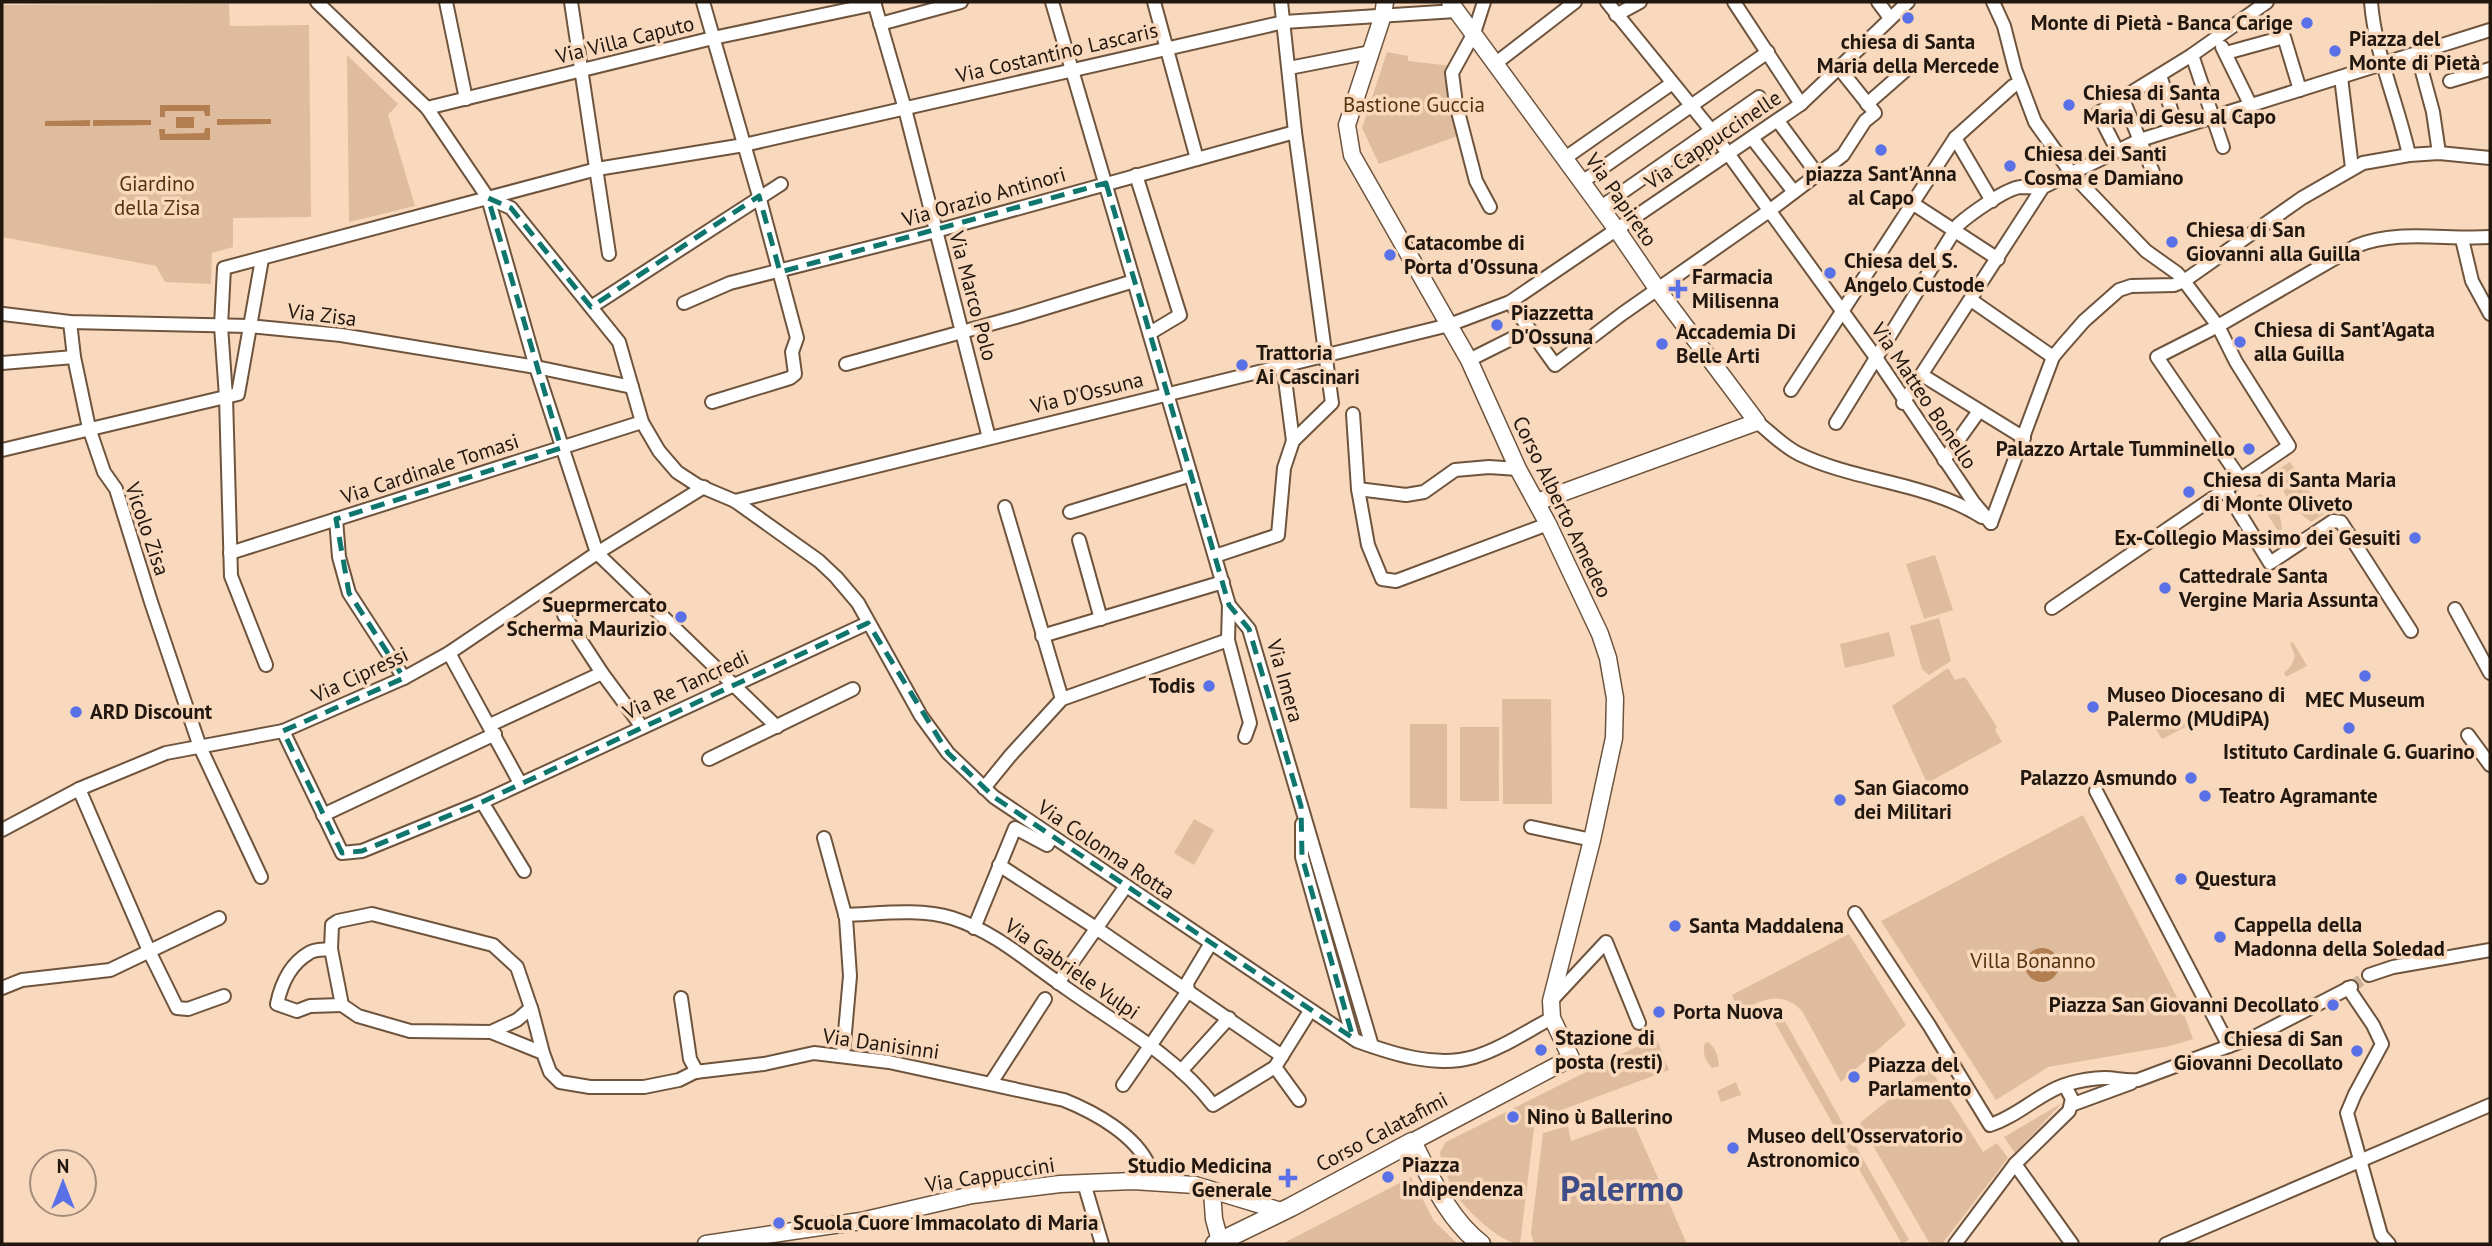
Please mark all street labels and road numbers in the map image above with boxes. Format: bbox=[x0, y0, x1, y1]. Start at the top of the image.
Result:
street label: Via Villa Caputo bbox=[552, 9, 697, 70]
street label: Via Costantino Lascaris bbox=[952, 16, 1160, 89]
street label: Via Cappuccinelle bbox=[1638, 84, 1786, 196]
street label: Via Papireto bbox=[1579, 147, 1663, 252]
street label: Via Orazio Antinori bbox=[898, 160, 1069, 233]
street label: Via Marco Polo bbox=[943, 227, 1004, 364]
street label: Via Zisa bbox=[285, 297, 358, 332]
street label: Via Matteo Bonello bbox=[1865, 316, 1983, 474]
street label: Via D'Ossuna bbox=[1027, 365, 1146, 420]
street label: Corso Alberto Amedeo bbox=[1507, 411, 1618, 602]
street label: Via Cardinale Tomasi bbox=[337, 427, 522, 510]
street label: Vicolo Zisa bbox=[119, 478, 176, 579]
street label: Via Imera bbox=[1261, 635, 1310, 725]
street label: Via Cipressi bbox=[306, 640, 412, 709]
street label: Via Re Tancredi bbox=[617, 644, 753, 726]
street label: Via Colonna Rotta bbox=[1032, 793, 1180, 905]
street label: Via Gabriele Vulpi bbox=[999, 911, 1145, 1025]
street label: Via Danisinni bbox=[820, 1022, 941, 1065]
street label: Corso Calatafimi bbox=[1311, 1085, 1452, 1178]
street label: Via Cappuccini bbox=[922, 1151, 1057, 1198]

